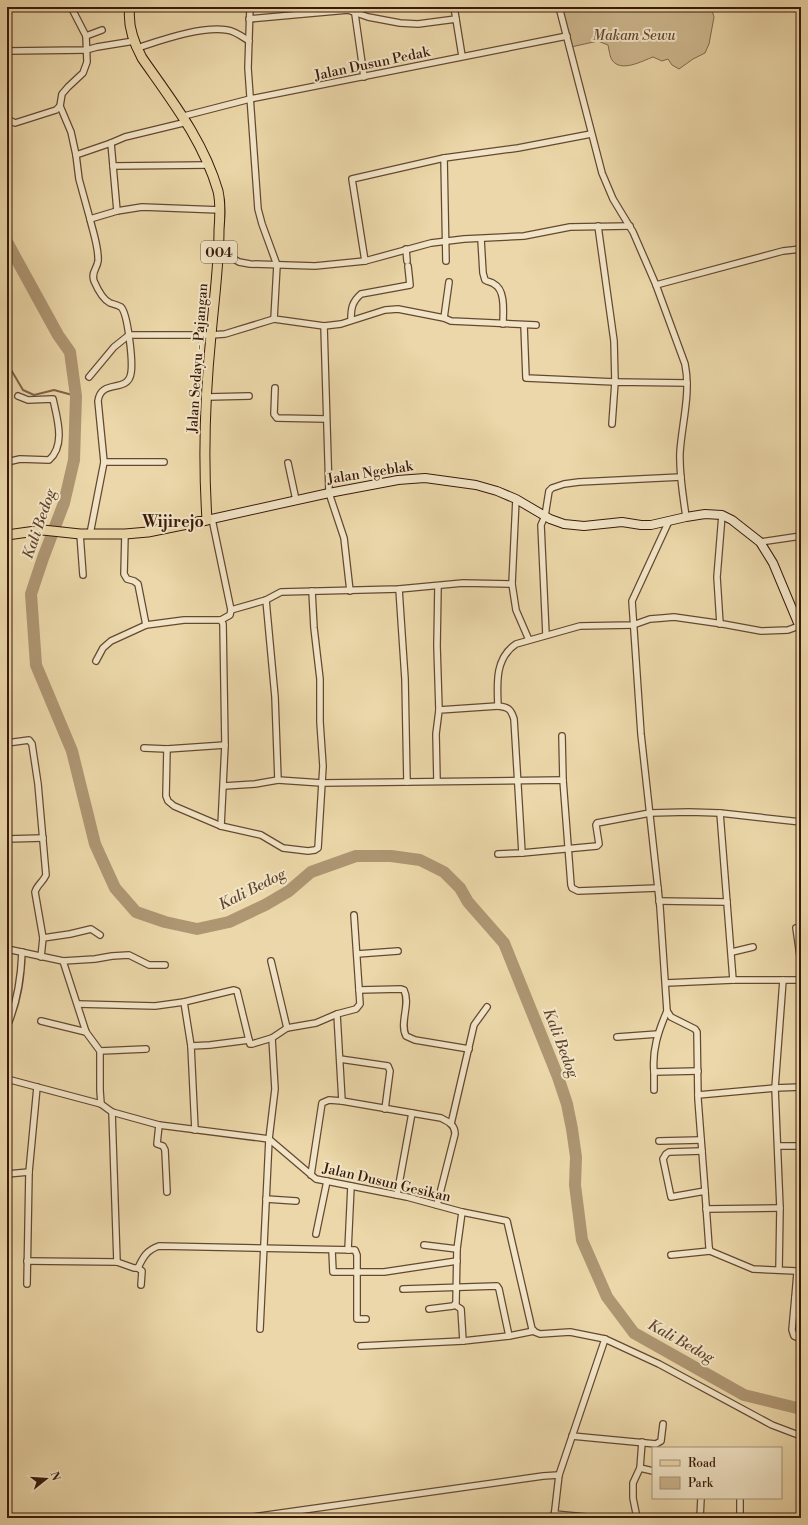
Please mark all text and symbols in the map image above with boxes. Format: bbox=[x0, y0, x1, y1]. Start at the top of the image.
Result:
park label: Makam Sewu bbox=[593, 27, 675, 45]
street label: Jalan Dusun Pedak bbox=[312, 43, 432, 85]
road number: 004 bbox=[201, 241, 237, 263]
street label: Jalan Sedayu - Pajangan bbox=[184, 282, 212, 435]
street label: Jalan Ngeblak bbox=[325, 457, 415, 489]
water label: Kali Bedog bbox=[19, 485, 61, 562]
district label: Wijirejo bbox=[141, 512, 204, 532]
water label: Kali Bedog bbox=[215, 864, 290, 914]
water label: Kali Bedog bbox=[539, 1006, 583, 1082]
street label: Jalan Dusun Gesikan bbox=[320, 1159, 453, 1207]
water label: Kali Bedog bbox=[644, 1315, 718, 1368]
legend bbox=[652, 1447, 782, 1499]
text: Road bbox=[688, 1456, 716, 1471]
north arrow bbox=[26, 1459, 66, 1499]
text: N bbox=[47, 1470, 63, 1483]
text: Park bbox=[688, 1476, 714, 1491]

